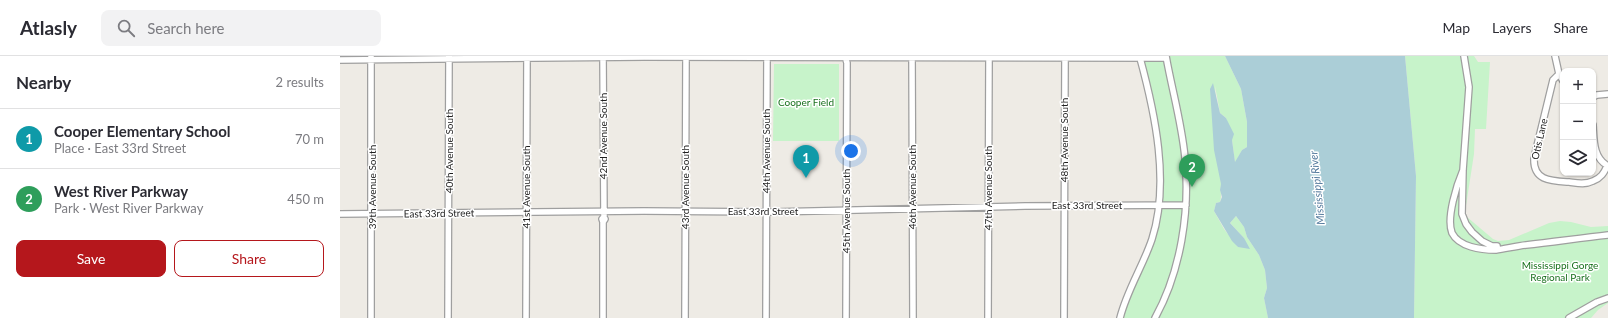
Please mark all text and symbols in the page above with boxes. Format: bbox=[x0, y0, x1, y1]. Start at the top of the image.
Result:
search box bbox=[101, 10, 381, 46]
text: Atlasly bbox=[20, 16, 77, 39]
icon: search bbox=[115, 17, 137, 39]
text: Search here bbox=[147, 19, 225, 37]
text: Map bbox=[1442, 19, 1470, 36]
text: Layers bbox=[1492, 19, 1532, 36]
text: Share bbox=[1554, 19, 1588, 36]
map controls bbox=[1560, 68, 1596, 176]
button: + bbox=[1560, 68, 1596, 104]
text: Nearby bbox=[16, 72, 71, 93]
text: 2 results bbox=[276, 74, 324, 90]
street label: 42nd Avenue South bbox=[597, 93, 609, 179]
park label: Cooper Field bbox=[778, 96, 834, 108]
street label: 48th Avenue South bbox=[1058, 98, 1070, 182]
button: − bbox=[1560, 104, 1596, 140]
street label: 40th Avenue South bbox=[443, 109, 455, 193]
street label: 44th Avenue South bbox=[760, 109, 772, 193]
street label: Otis Lane bbox=[1528, 117, 1550, 161]
text: Cooper Elementary School bbox=[54, 122, 231, 140]
text: 1 bbox=[25, 131, 33, 147]
text: 70 m bbox=[295, 131, 324, 147]
text: Place · East 33rd Street bbox=[54, 140, 186, 156]
button: layers bbox=[1560, 140, 1596, 176]
your location bbox=[841, 141, 861, 161]
street label: 39th Avenue South bbox=[366, 145, 378, 229]
street label: 41st Avenue South bbox=[520, 145, 532, 229]
street label: 43rd Avenue South bbox=[679, 145, 691, 229]
pin: 1 bbox=[793, 145, 819, 178]
street label: 46th Avenue South bbox=[906, 145, 918, 229]
street label: 47th Avenue South bbox=[982, 146, 994, 230]
water label: Mississippi River bbox=[1306, 150, 1327, 226]
pin: 2 bbox=[1179, 154, 1205, 187]
street label: 45th Avenue South bbox=[840, 169, 852, 253]
text: West River Parkway bbox=[54, 182, 188, 200]
text: 2 bbox=[25, 191, 33, 207]
text: 450 m bbox=[287, 191, 324, 207]
street label: East 33rd Street bbox=[1052, 199, 1123, 211]
text: Park · West River Parkway bbox=[54, 200, 203, 216]
street label: East 33rd Street bbox=[728, 205, 799, 217]
street label: East 33rd Street bbox=[404, 206, 475, 220]
button: Save bbox=[16, 240, 166, 277]
button: Share bbox=[174, 240, 324, 277]
park label: Mississippi Gorge Regional Park bbox=[1522, 259, 1598, 283]

